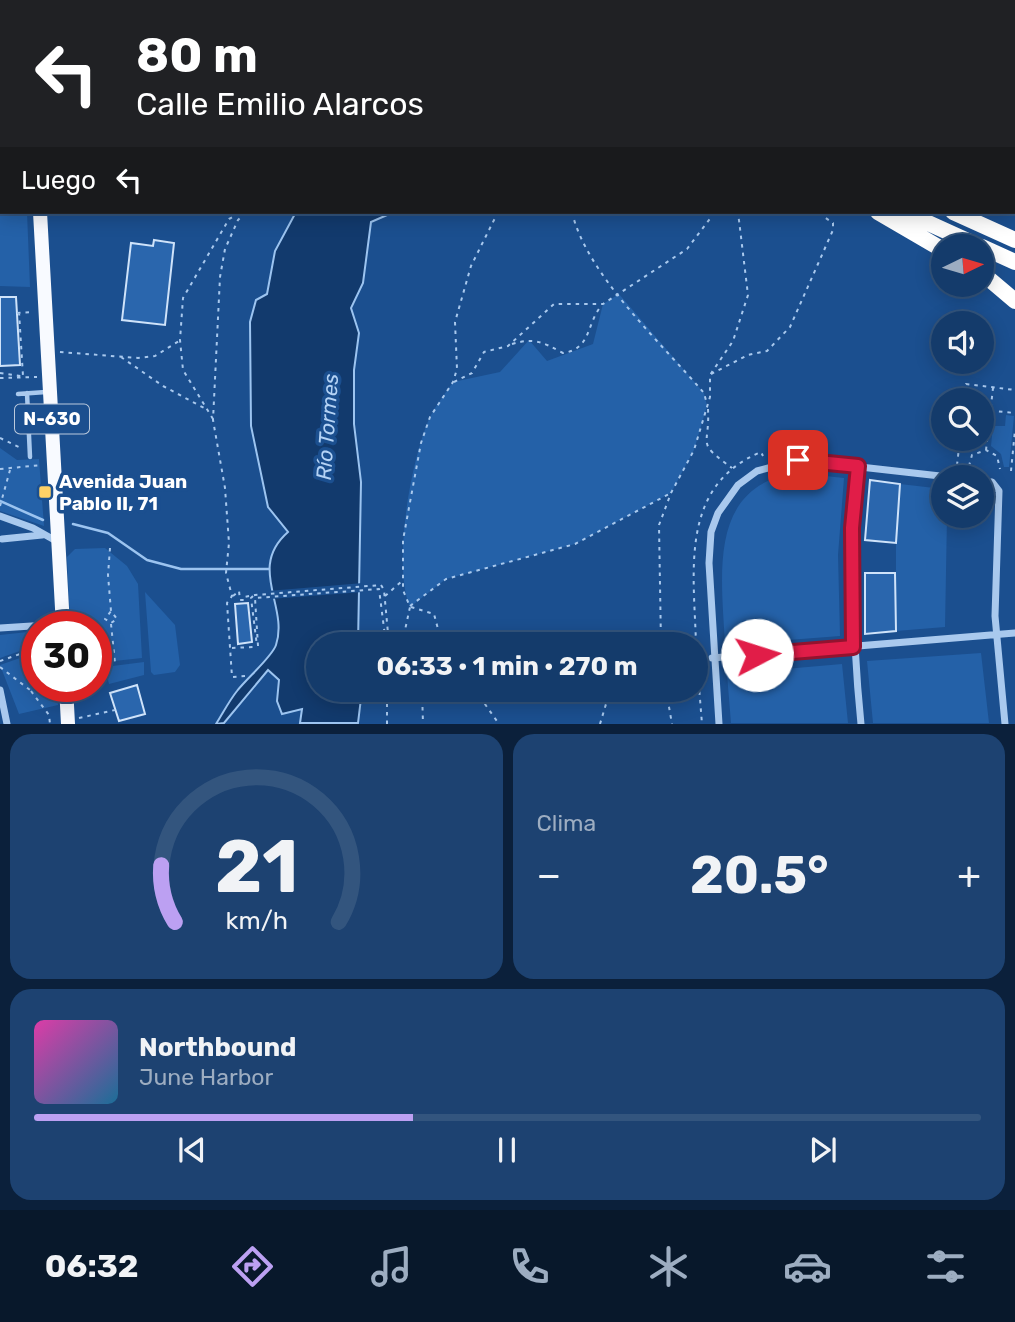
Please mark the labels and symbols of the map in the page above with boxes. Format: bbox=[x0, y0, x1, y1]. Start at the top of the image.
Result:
north arrow bbox=[931, 234, 994, 298]
water label: Río Tormes bbox=[311, 373, 343, 481]
road number: N-630 bbox=[15, 404, 89, 433]
pin bbox=[768, 430, 828, 490]
place label: Avenida Juan Pablo II, 71 bbox=[59, 470, 187, 515]
marker: Avenida Juan Pablo II, 71 bbox=[37, 484, 53, 500]
speed limit sign: 30 bbox=[21, 611, 112, 702]
position arrow bbox=[720, 618, 794, 692]

